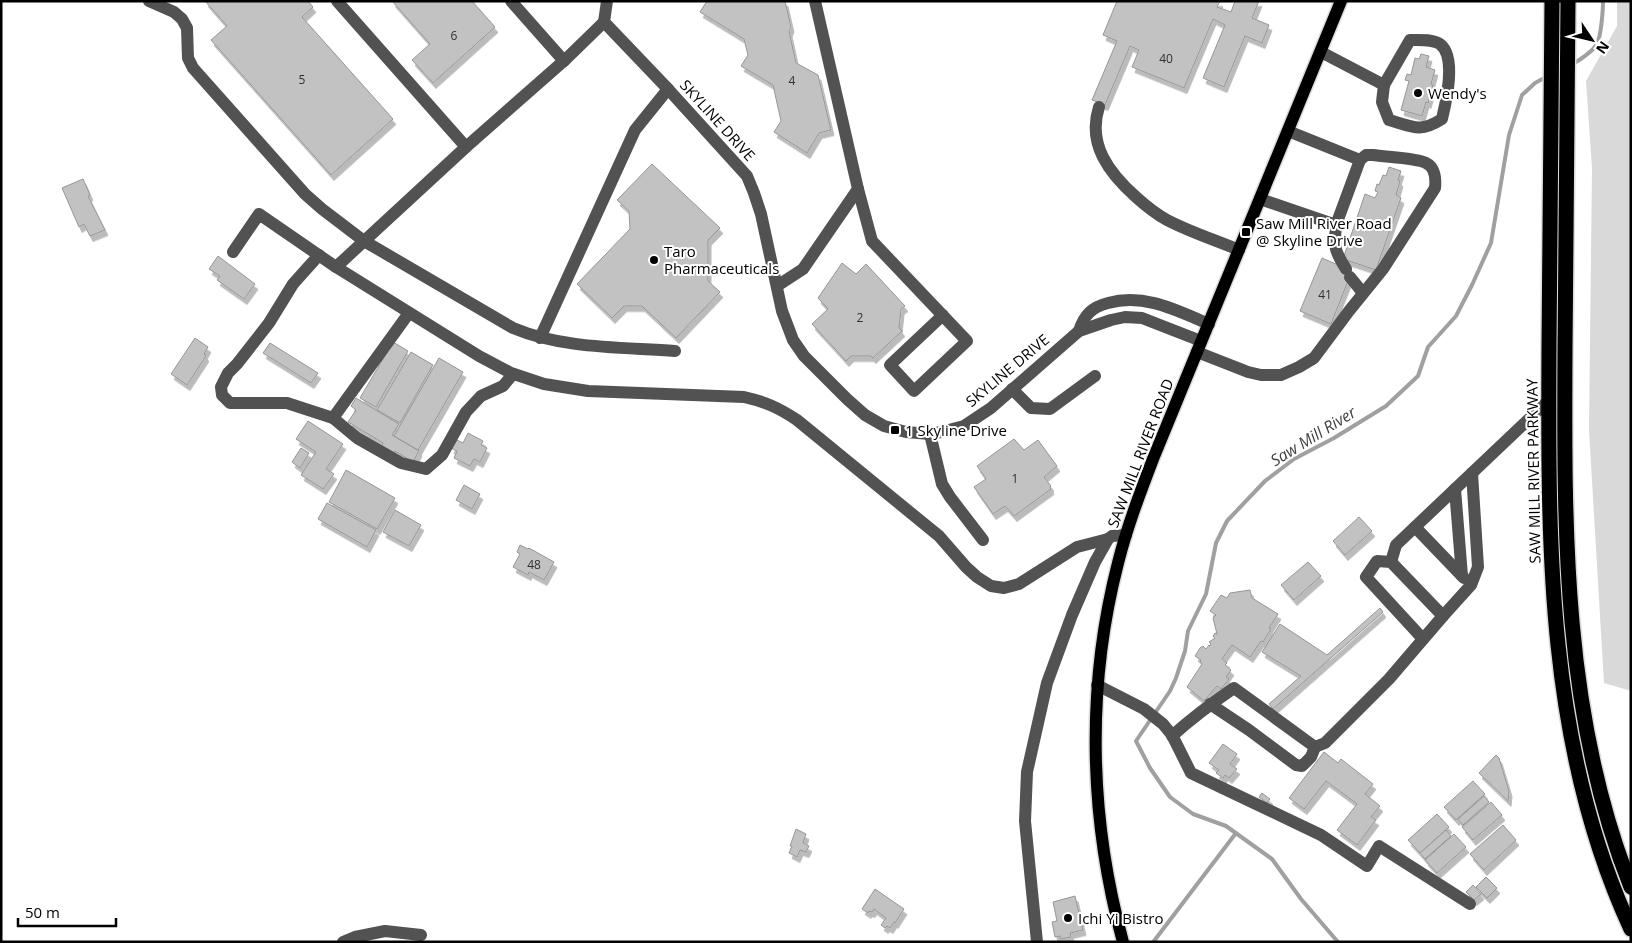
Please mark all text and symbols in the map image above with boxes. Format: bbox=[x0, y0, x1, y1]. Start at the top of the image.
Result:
north arrow bbox=[1567, 15, 1617, 65]
house number: 6 bbox=[451, 27, 458, 44]
text: N bbox=[1592, 38, 1614, 58]
house number: 40 bbox=[1159, 50, 1173, 67]
house number: 5 bbox=[299, 71, 306, 88]
house number: 4 bbox=[789, 72, 796, 89]
street label: SKYLINE DRIVE bbox=[676, 75, 760, 165]
place label: Wendy's bbox=[1428, 83, 1487, 103]
marker: Wendy's bbox=[1412, 87, 1424, 99]
place label: Saw Mill River Road @ Skyline Drive bbox=[1256, 213, 1392, 250]
marker: Saw Mill River Road @ Skyline Drive bbox=[1240, 226, 1252, 238]
place label: Taro Pharmaceuticals bbox=[664, 241, 779, 278]
marker: Taro Pharmaceuticals bbox=[648, 254, 660, 266]
house number: 41 bbox=[1318, 286, 1332, 303]
house number: 2 bbox=[857, 309, 864, 326]
street label: SKYLINE DRIVE bbox=[961, 329, 1053, 411]
street label: SAW MILL RIVER ROAD bbox=[1102, 376, 1178, 530]
street label: SAW MILL RIVER PARKWAY bbox=[1521, 378, 1545, 564]
water label: Saw Mill River bbox=[1266, 401, 1361, 471]
place label: 1 Skyline Drive bbox=[905, 420, 1007, 440]
marker: 1 Skyline Drive bbox=[889, 424, 901, 436]
house number: 1 bbox=[1012, 470, 1018, 487]
house number: 48 bbox=[527, 556, 541, 573]
scale bar bbox=[18, 896, 115, 928]
text: 50 m bbox=[25, 902, 60, 922]
place label: Ichi Yi Bistro bbox=[1078, 908, 1163, 928]
marker: Ichi Yi Bistro bbox=[1062, 912, 1074, 924]

